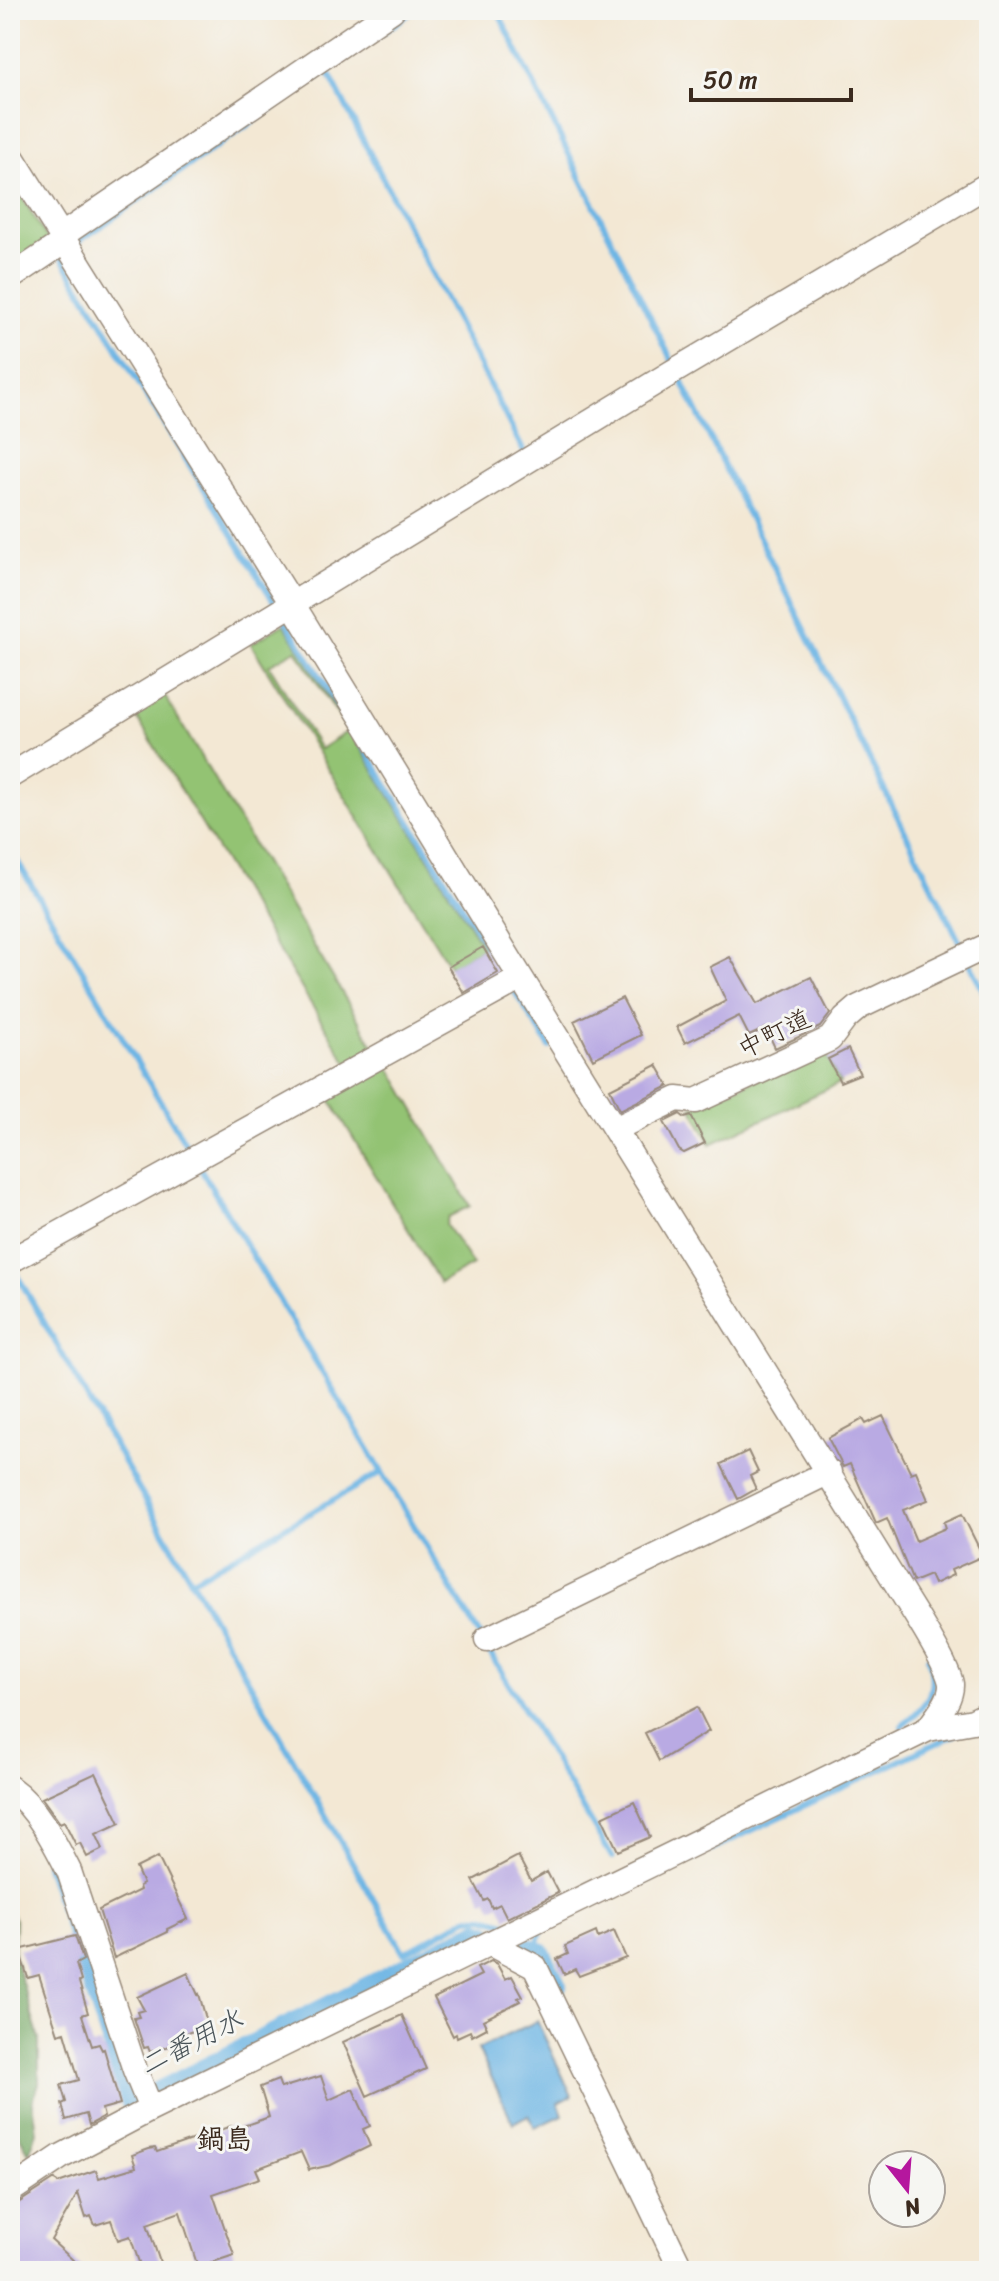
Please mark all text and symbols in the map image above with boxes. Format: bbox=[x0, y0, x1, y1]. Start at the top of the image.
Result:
scale bar bbox=[691, 52, 851, 102]
text: 50 m bbox=[703, 59, 758, 101]
street label: 中町道 bbox=[729, 995, 819, 1071]
water label: 二番用水 bbox=[130, 1995, 252, 2089]
district label: 鍋島 bbox=[197, 2114, 253, 2163]
north arrow bbox=[867, 2149, 947, 2229]
text: N bbox=[899, 2186, 927, 2229]

